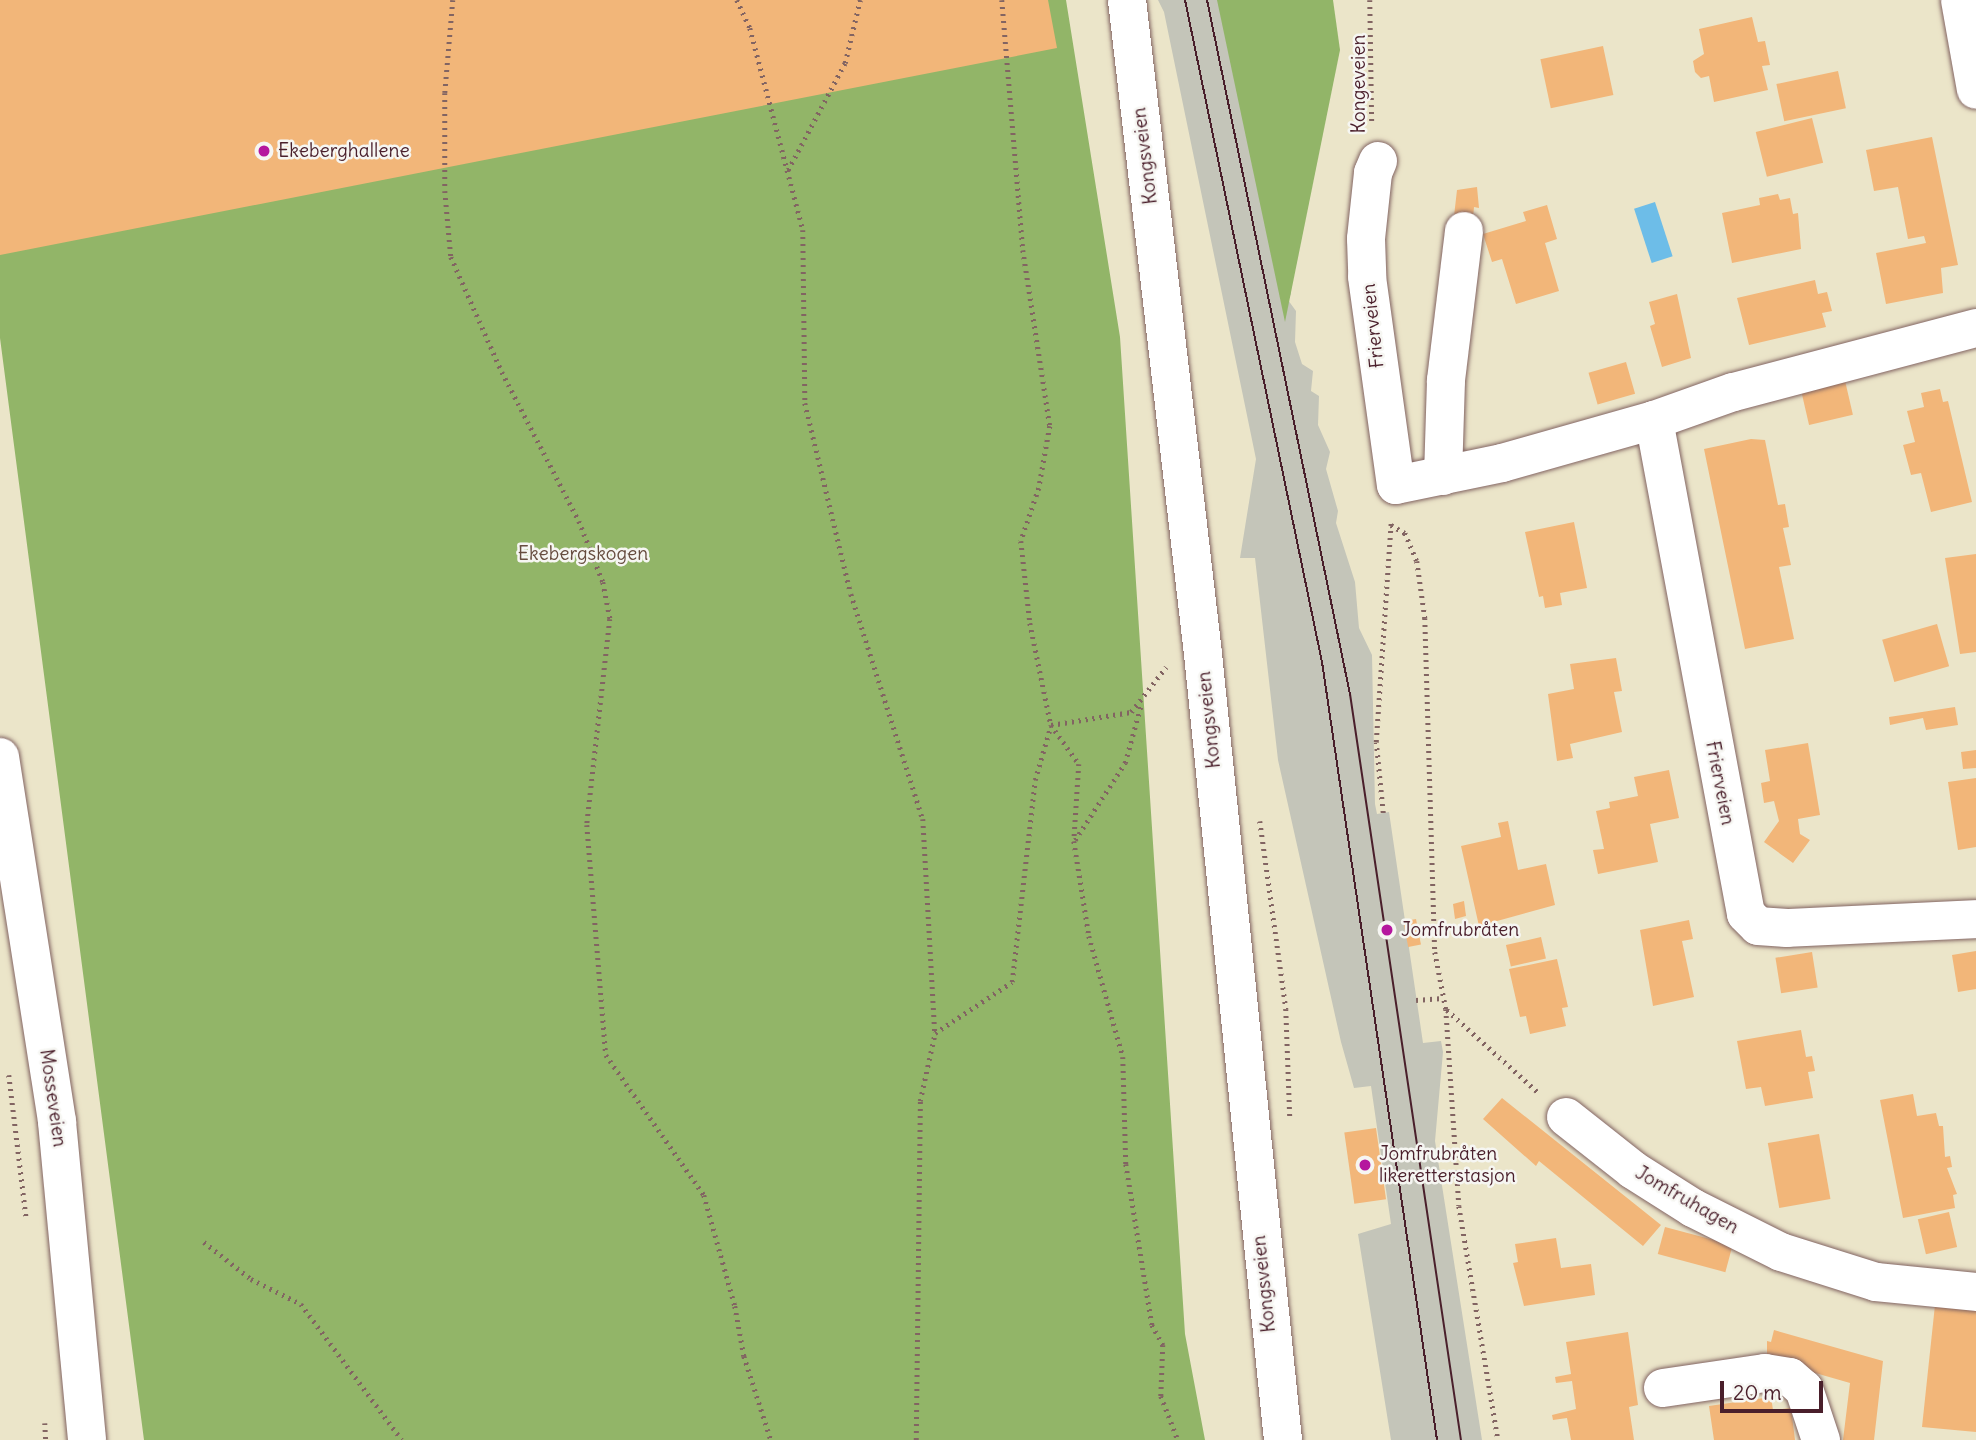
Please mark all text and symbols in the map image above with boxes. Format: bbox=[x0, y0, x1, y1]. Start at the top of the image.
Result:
street label: Kongeveien bbox=[1348, 34, 1370, 134]
street label: Kongsveien bbox=[1128, 106, 1162, 206]
place label: Ekeberghallene bbox=[278, 140, 410, 162]
marker: Ekeberghallene bbox=[256, 143, 272, 159]
street label: Frierveien bbox=[1357, 283, 1389, 369]
park label: Ekebergskogen bbox=[518, 543, 648, 565]
street label: Kongsveien bbox=[1193, 670, 1225, 770]
street label: Frierveien bbox=[1701, 739, 1739, 827]
place label: Jomfrubråten bbox=[1401, 919, 1519, 941]
marker: Jomfrubråten bbox=[1379, 922, 1395, 938]
street label: Mosseveien bbox=[35, 1048, 71, 1148]
place label: Jomfrubråten likeretterstasjon bbox=[1379, 1143, 1516, 1187]
marker: Jomfrubråten likeretterstasjon bbox=[1357, 1157, 1373, 1173]
street label: Jomfruhagen bbox=[1631, 1161, 1743, 1239]
street label: Kongsveien bbox=[1248, 1234, 1280, 1334]
scale bar bbox=[1724, 1366, 1827, 1410]
text: 20 m bbox=[1733, 1379, 1782, 1406]

